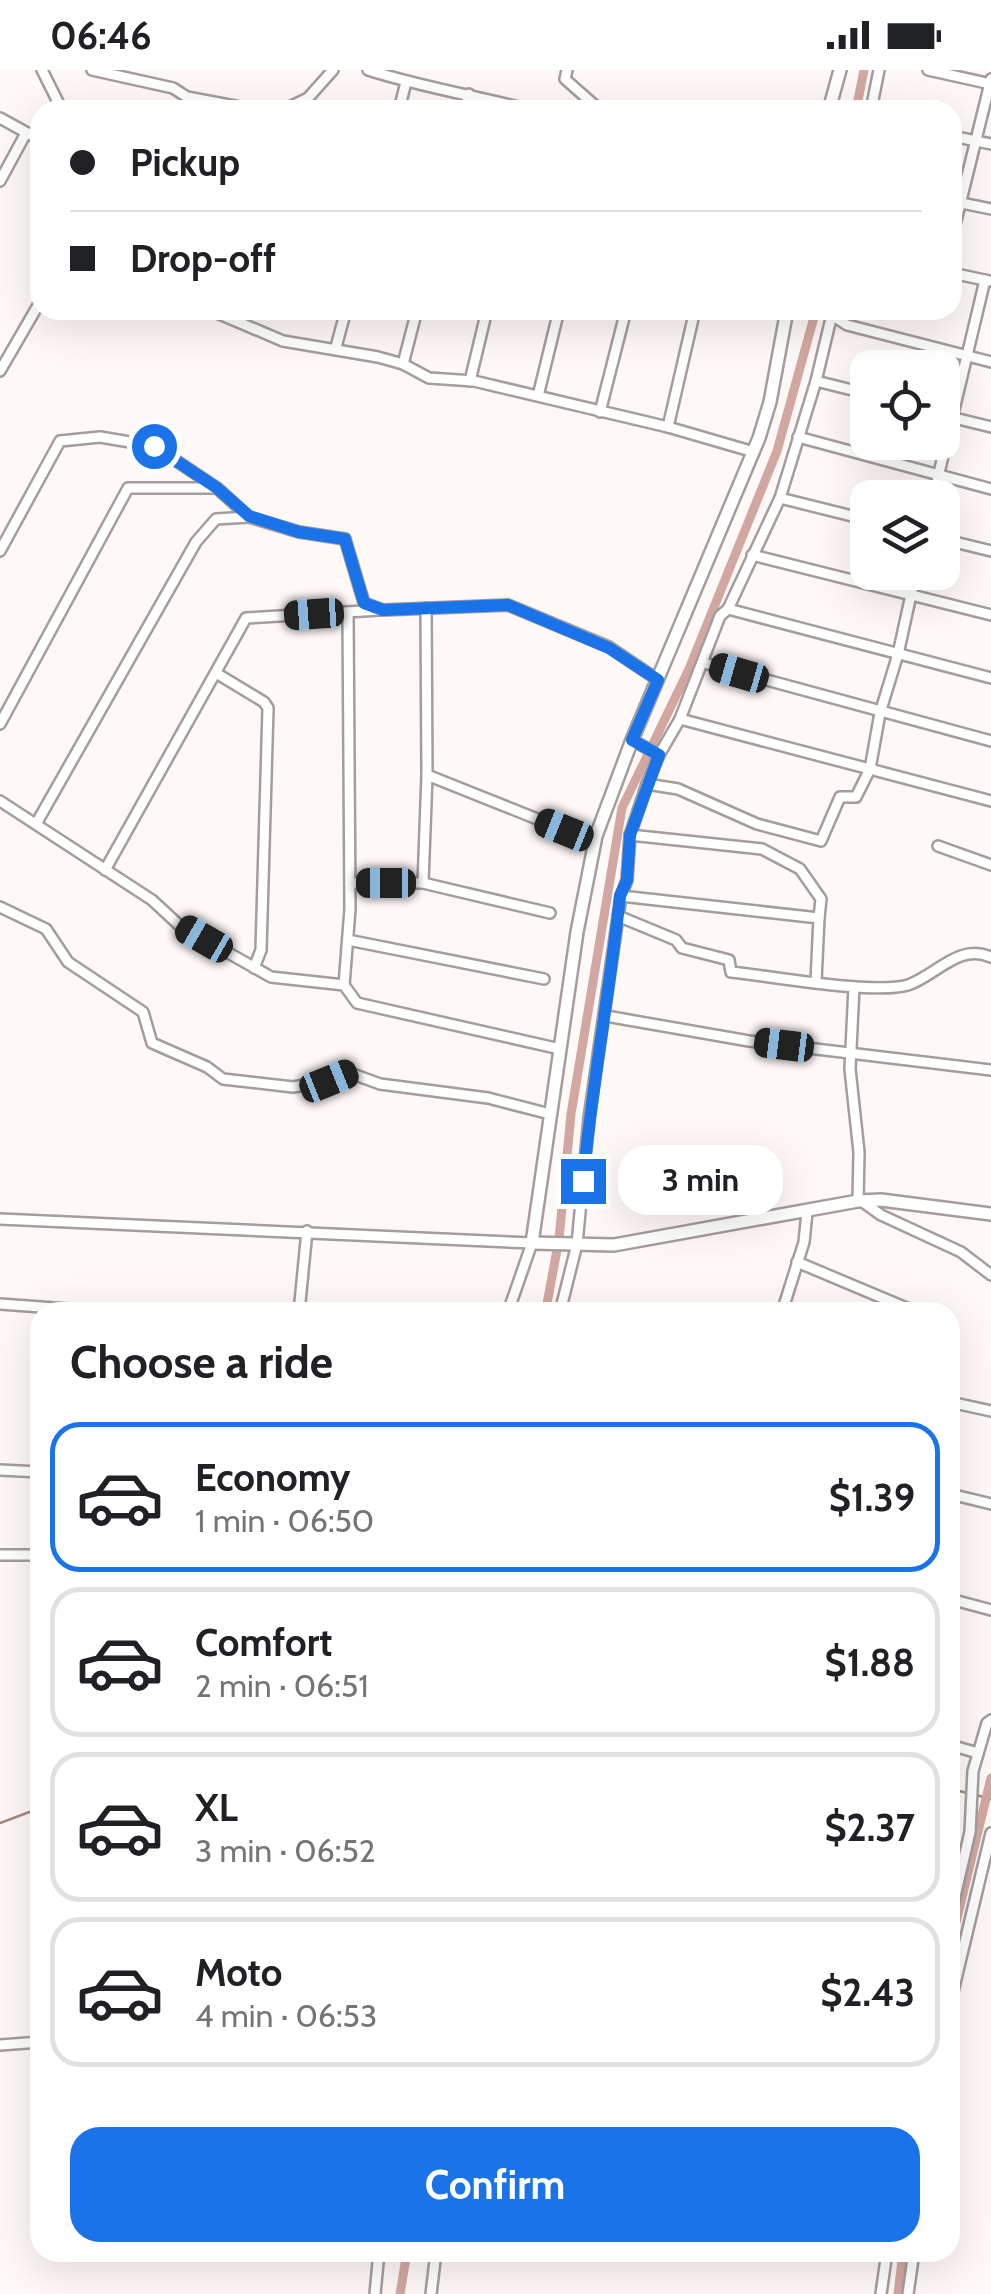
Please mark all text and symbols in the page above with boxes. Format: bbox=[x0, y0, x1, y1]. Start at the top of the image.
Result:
text: 06:46 bbox=[50, 12, 152, 59]
text: Pickup bbox=[130, 139, 240, 186]
text: Drop-off bbox=[130, 235, 276, 282]
map controls bbox=[850, 350, 960, 590]
button: locate bbox=[850, 350, 960, 460]
route start bbox=[132, 424, 177, 469]
button: layers bbox=[850, 480, 960, 590]
car bbox=[283, 597, 345, 631]
car bbox=[706, 650, 772, 696]
car bbox=[531, 805, 597, 855]
car bbox=[356, 868, 416, 898]
car bbox=[171, 911, 237, 967]
car bbox=[752, 1026, 816, 1064]
car bbox=[296, 1056, 362, 1106]
callout: 3 min bbox=[618, 1146, 783, 1216]
route end bbox=[561, 1159, 606, 1204]
text: 3 min bbox=[662, 1160, 739, 1199]
text: Choose a ride bbox=[70, 1335, 333, 1389]
icon: car bbox=[75, 1452, 165, 1542]
text: Economy bbox=[195, 1454, 350, 1501]
text: $1.39 bbox=[829, 1474, 915, 1521]
text: 1 min · 06:50 bbox=[195, 1501, 374, 1540]
icon: car bbox=[75, 1617, 165, 1707]
text: Comfort bbox=[195, 1619, 332, 1666]
text: $1.88 bbox=[825, 1639, 915, 1686]
text: 2 min · 06:51 bbox=[195, 1666, 369, 1705]
icon: car bbox=[75, 1782, 165, 1872]
text: XL bbox=[195, 1784, 238, 1831]
text: $2.37 bbox=[825, 1804, 915, 1851]
text: 3 min · 06:52 bbox=[195, 1831, 376, 1870]
icon: car bbox=[75, 1947, 165, 2037]
text: Moto bbox=[195, 1949, 282, 1996]
text: $2.43 bbox=[820, 1969, 915, 2016]
text: 4 min · 06:53 bbox=[195, 1996, 377, 2035]
button: Confirm bbox=[70, 2127, 920, 2242]

